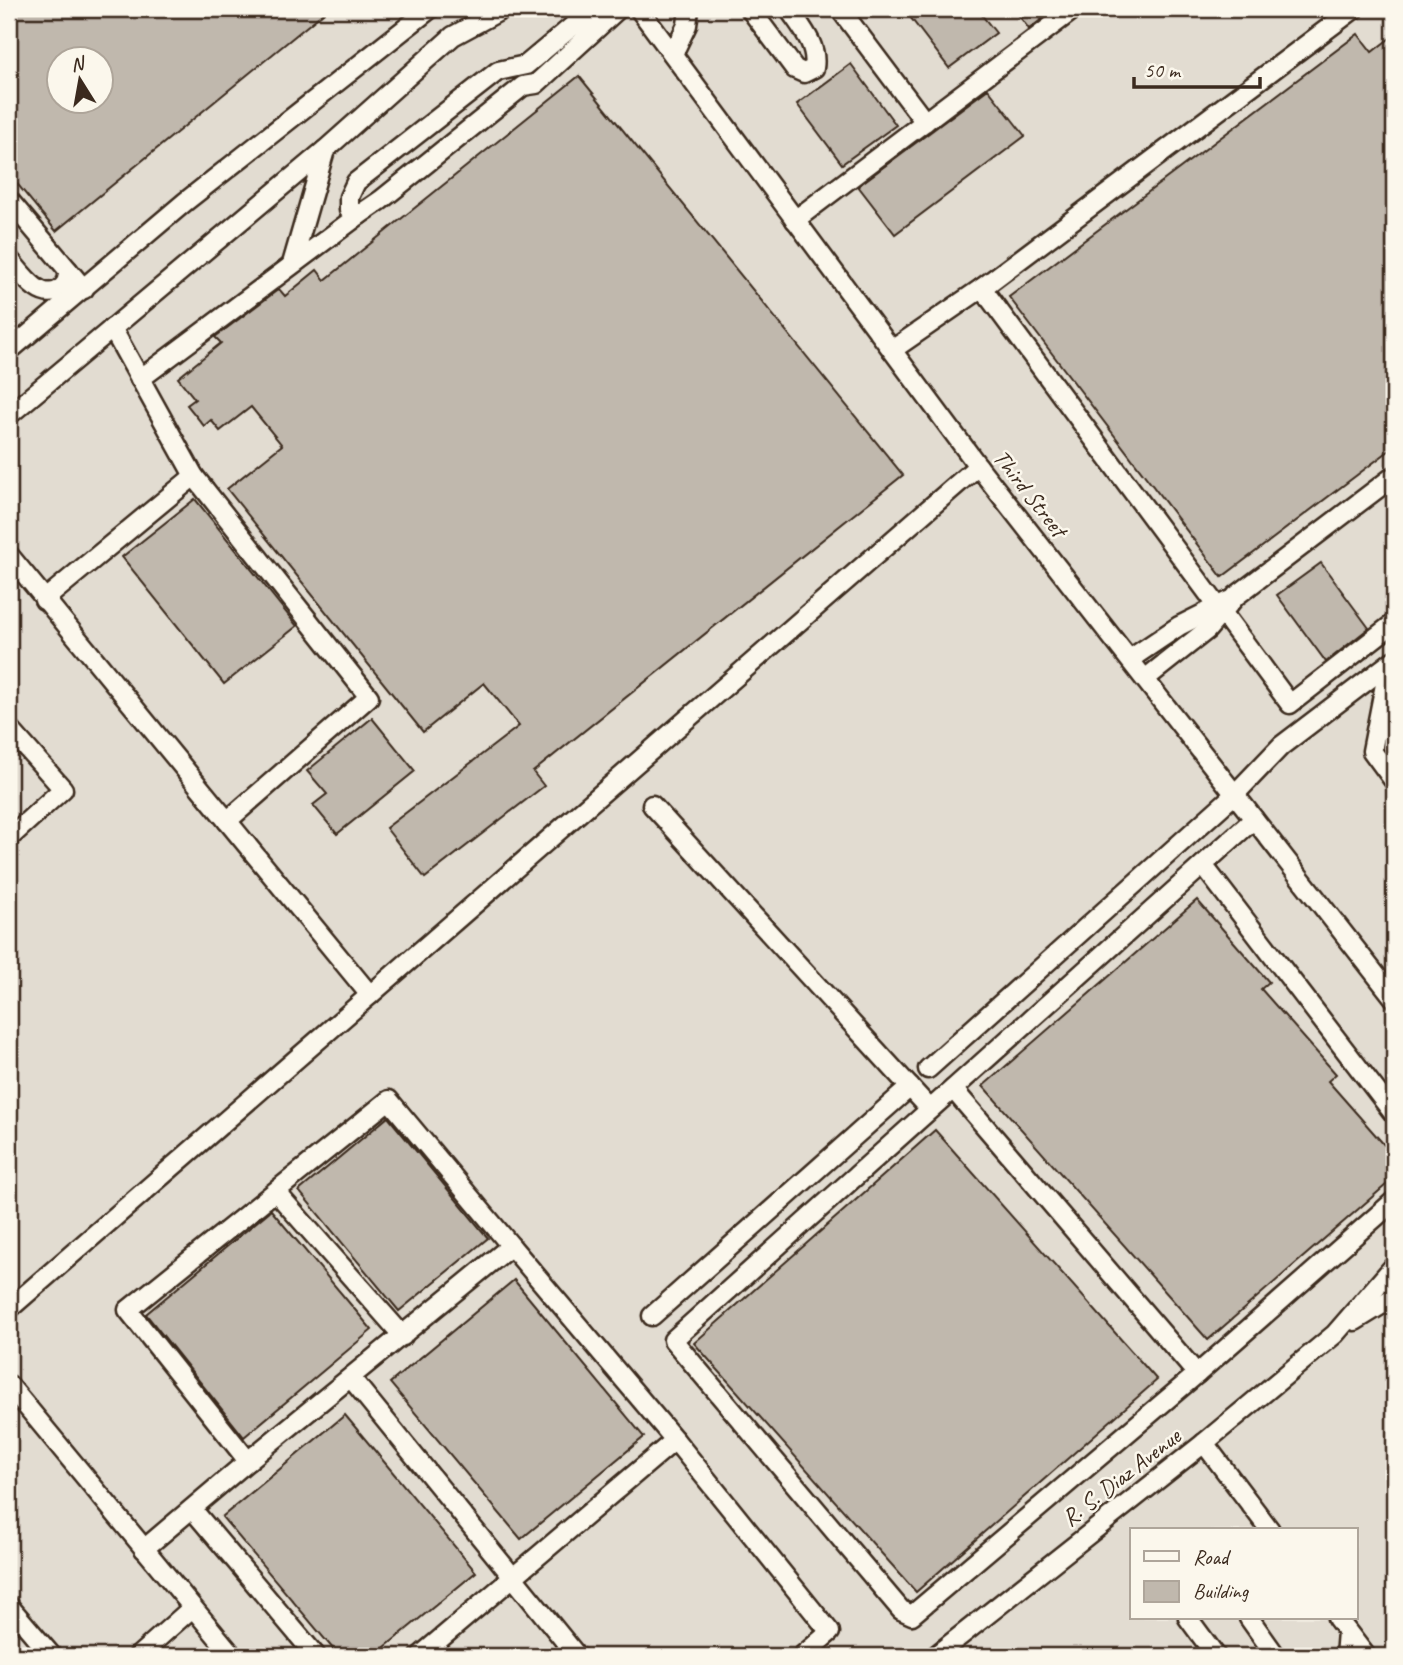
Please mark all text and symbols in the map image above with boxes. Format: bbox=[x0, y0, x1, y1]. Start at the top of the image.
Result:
north arrow bbox=[46, 46, 116, 116]
scale bar bbox=[1134, 46, 1260, 90]
text: N bbox=[69, 51, 88, 77]
text: 50 m bbox=[1144, 57, 1182, 83]
street label: Third Street bbox=[987, 443, 1075, 545]
street label: R. S. Diaz Avenue bbox=[1056, 1420, 1188, 1533]
legend bbox=[1130, 1528, 1358, 1620]
text: Road bbox=[1193, 1544, 1232, 1570]
text: Building bbox=[1193, 1578, 1250, 1604]

